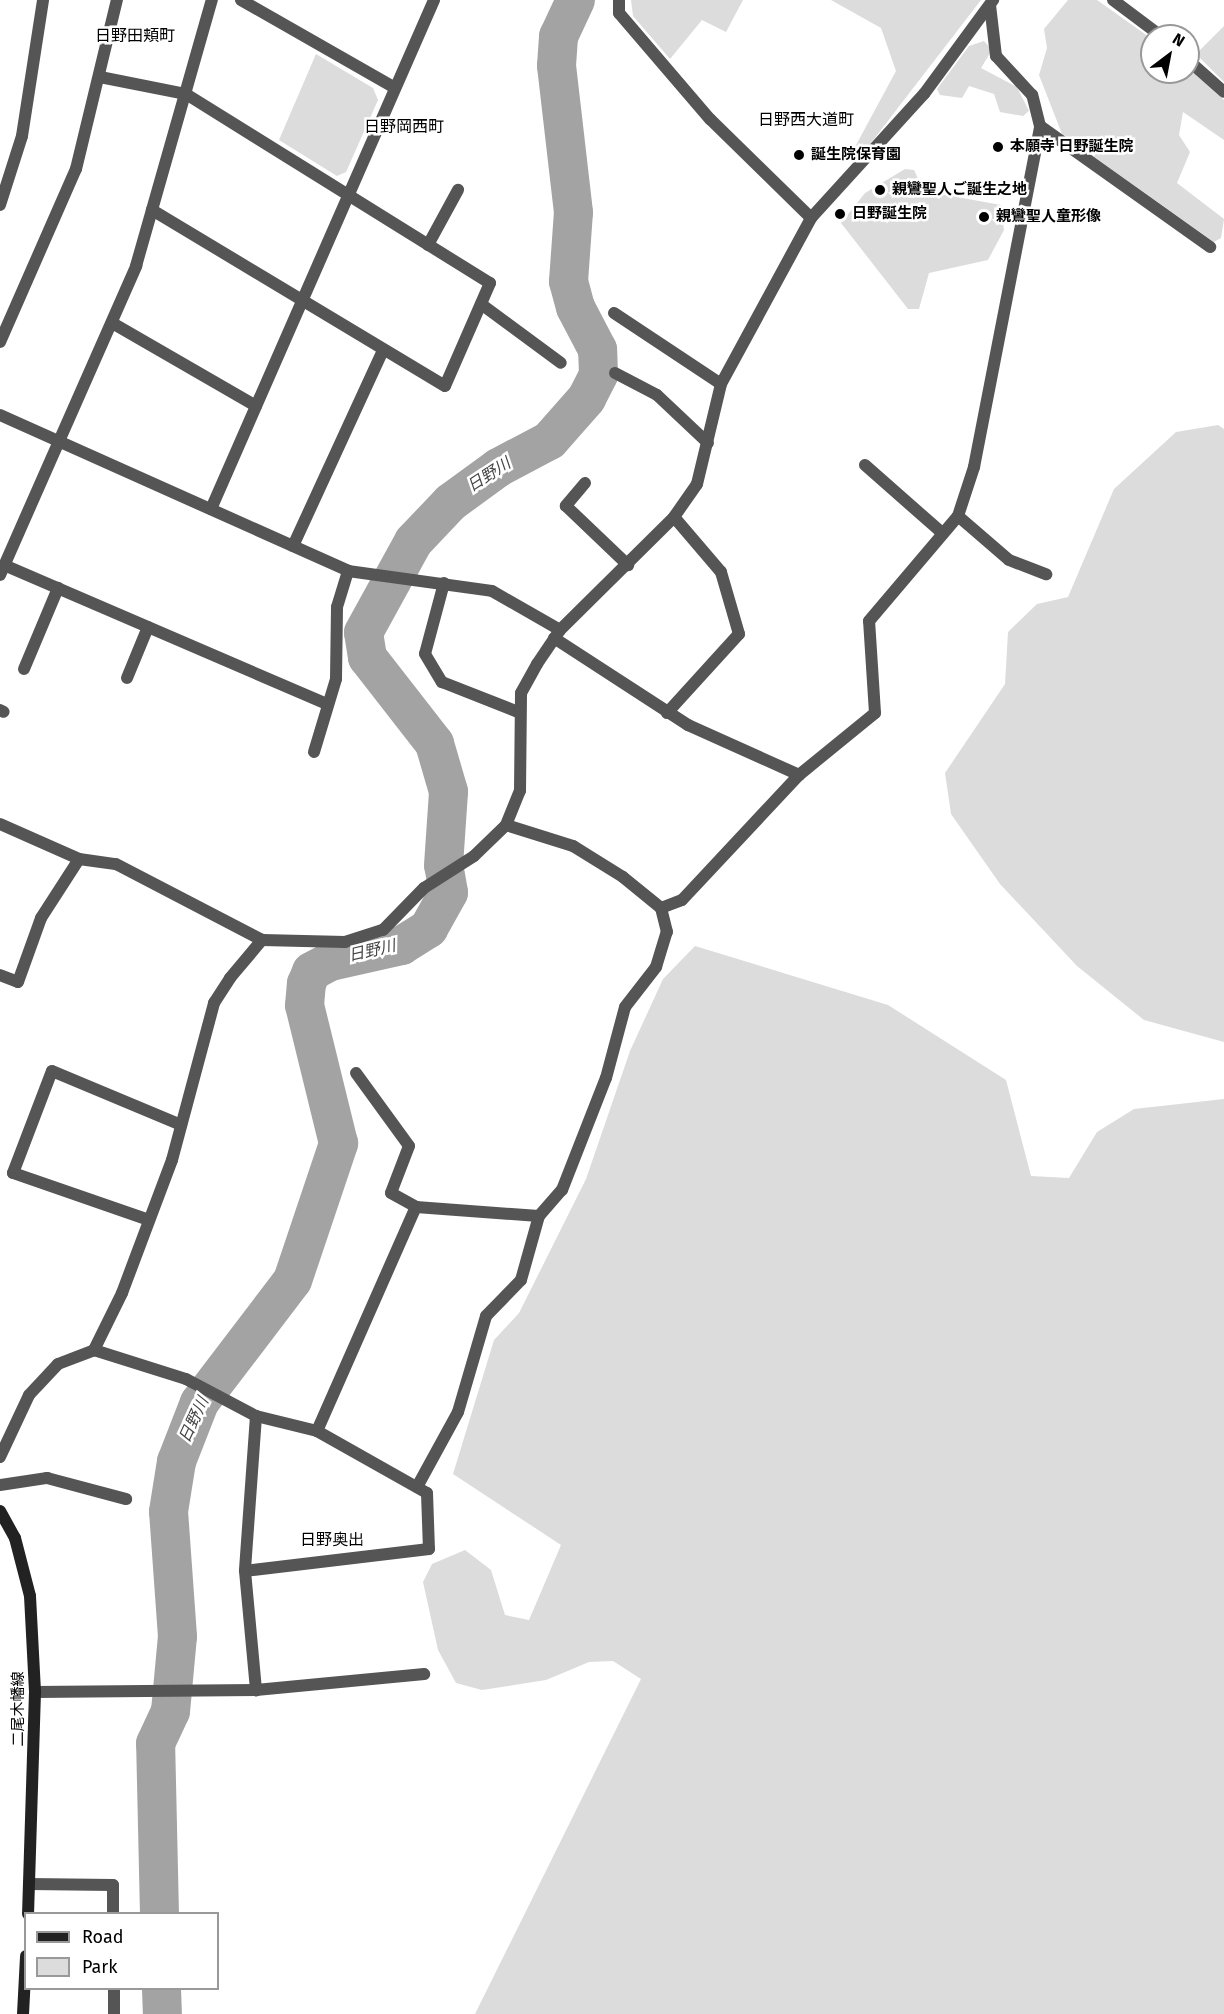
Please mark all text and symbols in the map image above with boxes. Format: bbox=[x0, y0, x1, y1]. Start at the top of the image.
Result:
north arrow bbox=[1140, 24, 1200, 84]
district label: 日野田頬町 bbox=[95, 26, 175, 46]
text: N bbox=[1169, 29, 1188, 51]
district label: 日野西大道町 bbox=[758, 110, 854, 130]
district label: 日野岡西町 bbox=[364, 117, 444, 137]
place label: 本願寺 日野誕生院 bbox=[1010, 138, 1134, 156]
marker: 本願寺 日野誕生院 bbox=[991, 140, 1005, 154]
place label: 誕生院保育園 bbox=[811, 146, 901, 164]
marker: 誕生院保育園 bbox=[792, 148, 806, 162]
place label: 親鸞聖人ご誕生之地 bbox=[892, 181, 1027, 199]
marker: 親鸞聖人ご誕生之地 bbox=[873, 183, 887, 197]
place label: 日野誕生院 bbox=[852, 205, 927, 223]
marker: 日野誕生院 bbox=[833, 207, 847, 221]
place label: 親鸞聖人童形像 bbox=[996, 208, 1101, 226]
marker: 親鸞聖人童形像 bbox=[977, 210, 991, 224]
water label: 日野川 bbox=[464, 454, 514, 496]
water label: 日野川 bbox=[346, 936, 398, 966]
water label: 日野川 bbox=[175, 1394, 213, 1446]
district label: 日野奥出 bbox=[300, 1530, 364, 1550]
street label: 二尾木幡線 bbox=[10, 1672, 28, 1746]
legend bbox=[24, 1912, 219, 1990]
text: Road bbox=[82, 1926, 124, 1948]
text: Park bbox=[82, 1956, 117, 1978]

